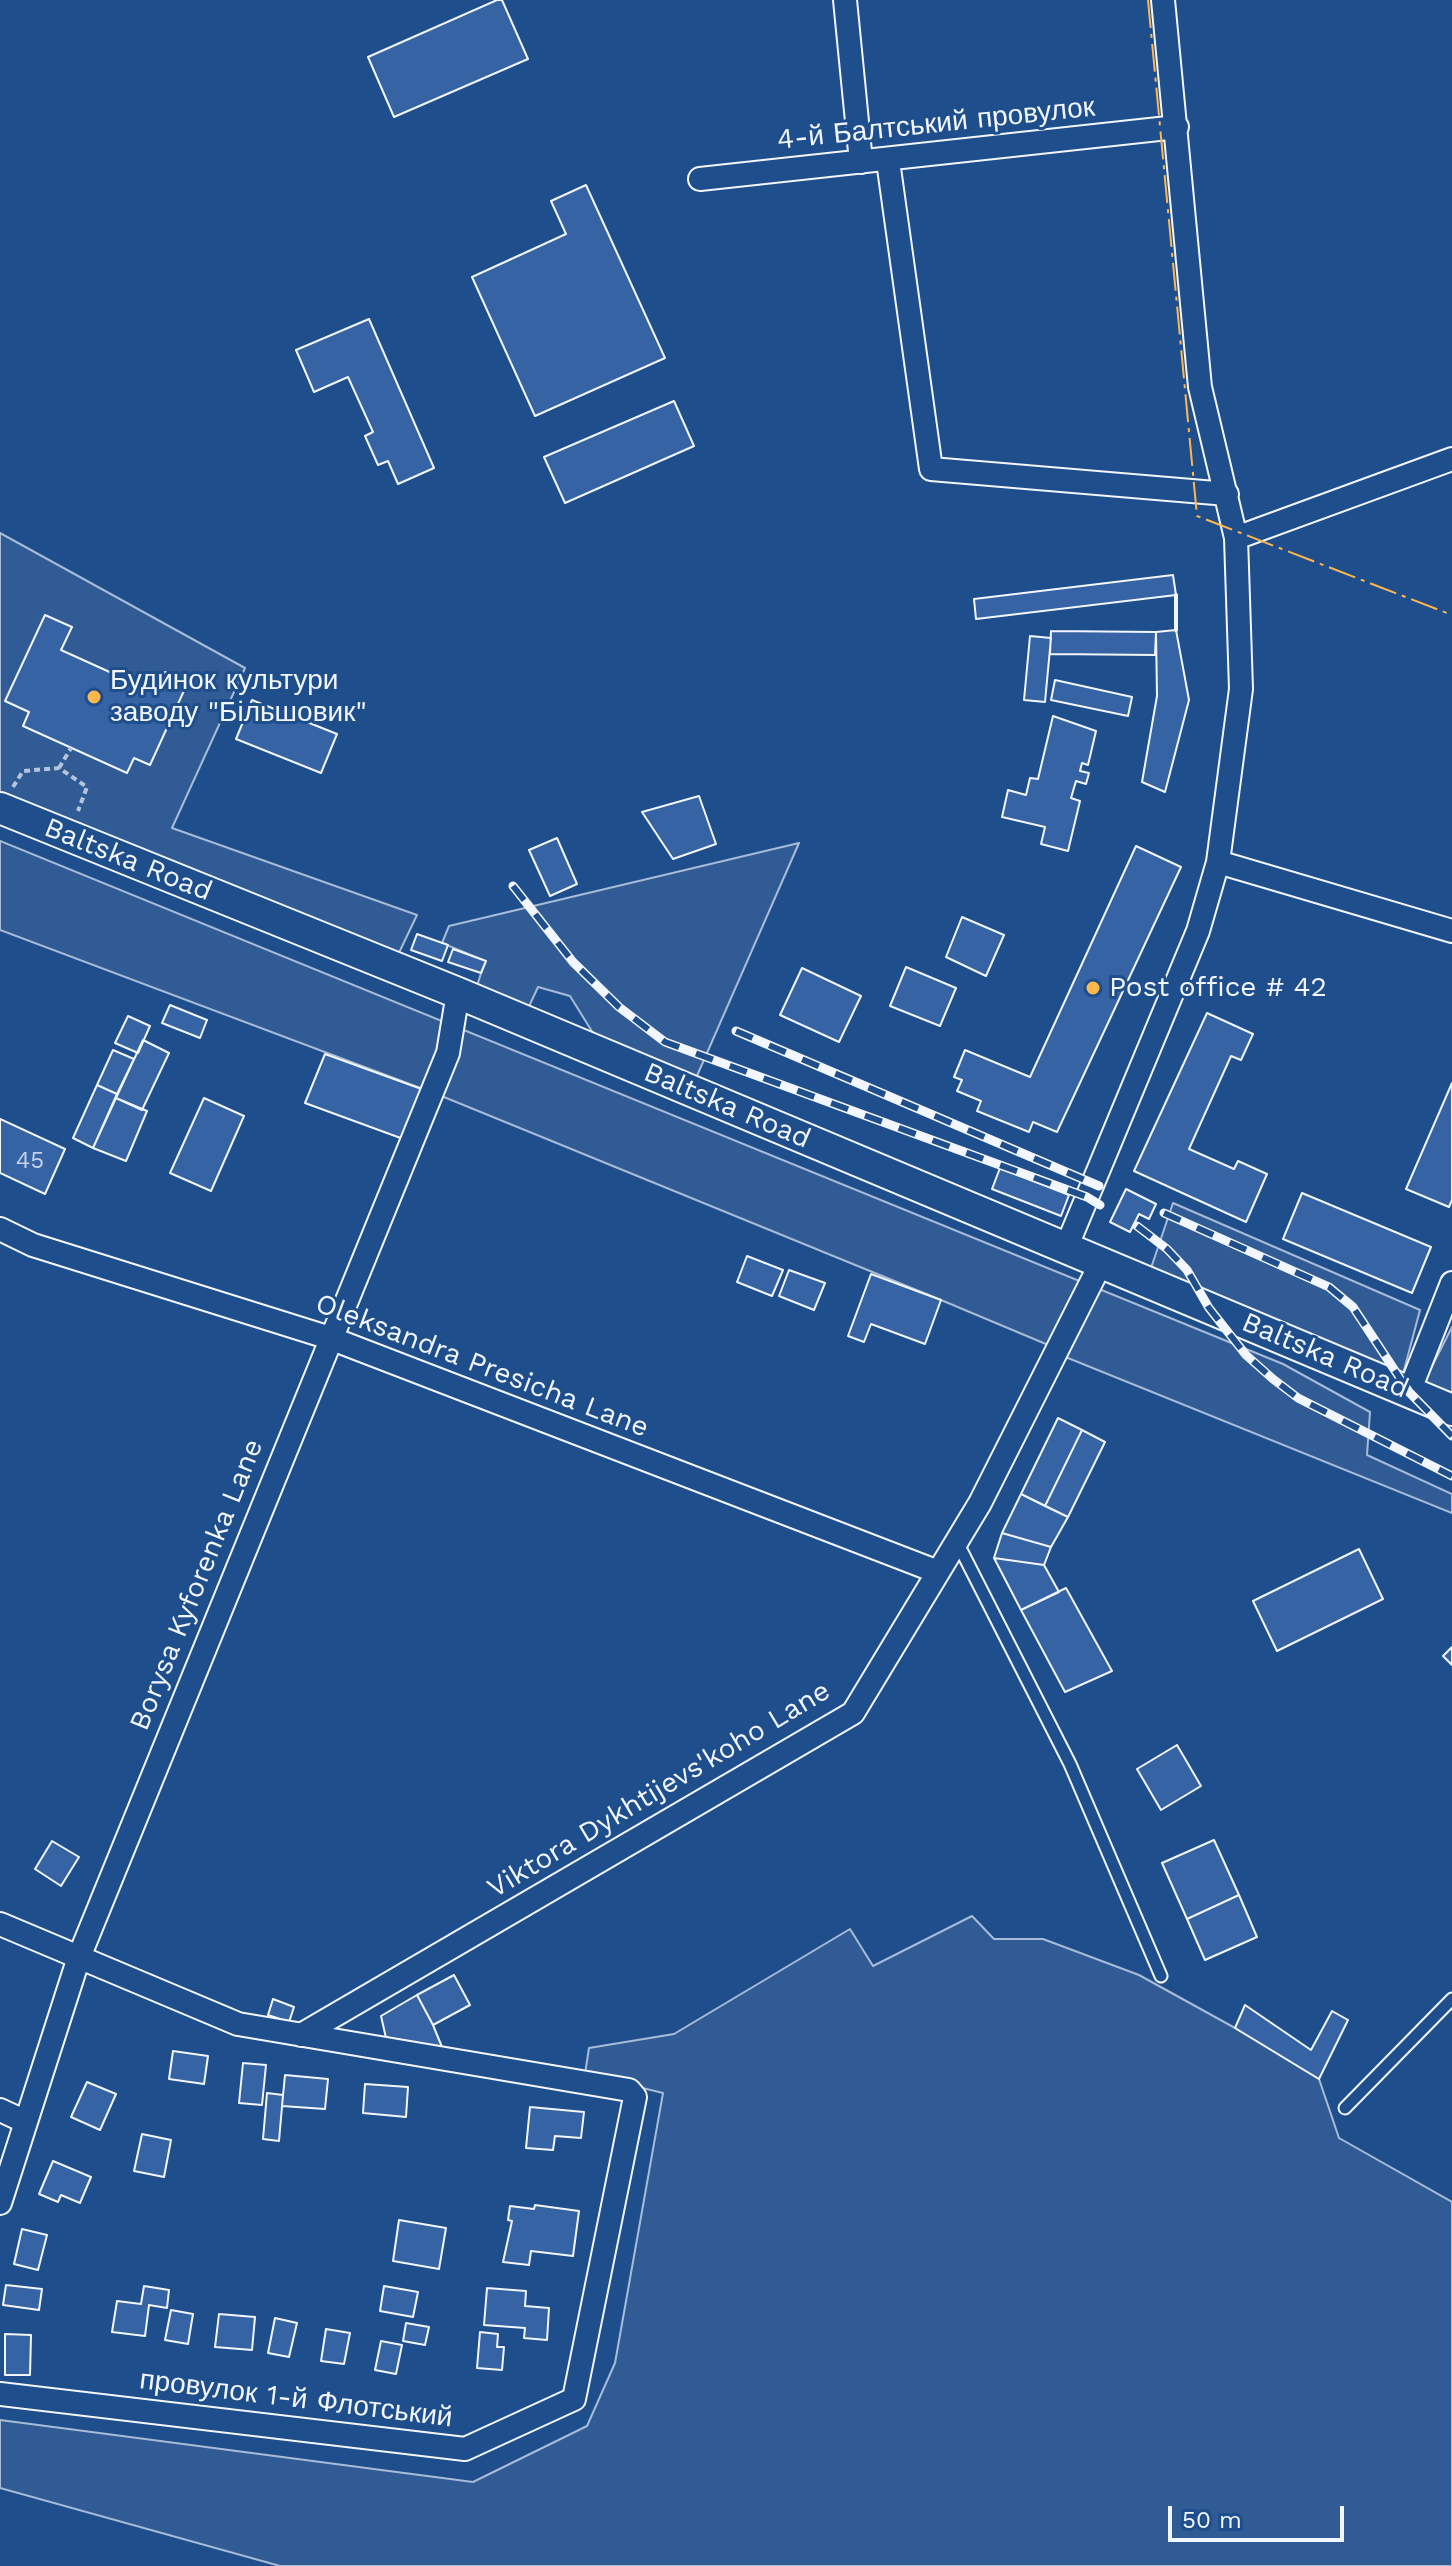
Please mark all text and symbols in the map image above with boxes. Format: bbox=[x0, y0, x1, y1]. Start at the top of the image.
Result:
street label: 4-й Балтський провулок bbox=[775, 91, 1097, 157]
place label: Будинок культури заводу "Більшовик" bbox=[110, 664, 367, 730]
marker: Будинок культури заводу "Більшовик" bbox=[85, 688, 103, 706]
street label: Baltska Road bbox=[39, 811, 217, 909]
place label: Post office # 42 bbox=[1109, 971, 1327, 1005]
marker: Post office # 42 bbox=[1084, 979, 1102, 997]
street label: Baltska Road bbox=[639, 1056, 815, 1156]
house number: 45 bbox=[16, 1147, 44, 1175]
street label: Oleksandra Presicha Lane bbox=[311, 1287, 653, 1445]
street label: Baltska Road bbox=[1237, 1306, 1413, 1406]
street label: Borysa Kyforenka Lane bbox=[123, 1434, 271, 1736]
street label: Viktora Dykhtijevs'koho Lane bbox=[482, 1674, 836, 1906]
street label: провулок 1-й Флотський bbox=[138, 2363, 454, 2435]
scale bar bbox=[1172, 2490, 1348, 2540]
text: 50 m bbox=[1182, 2506, 1242, 2534]

